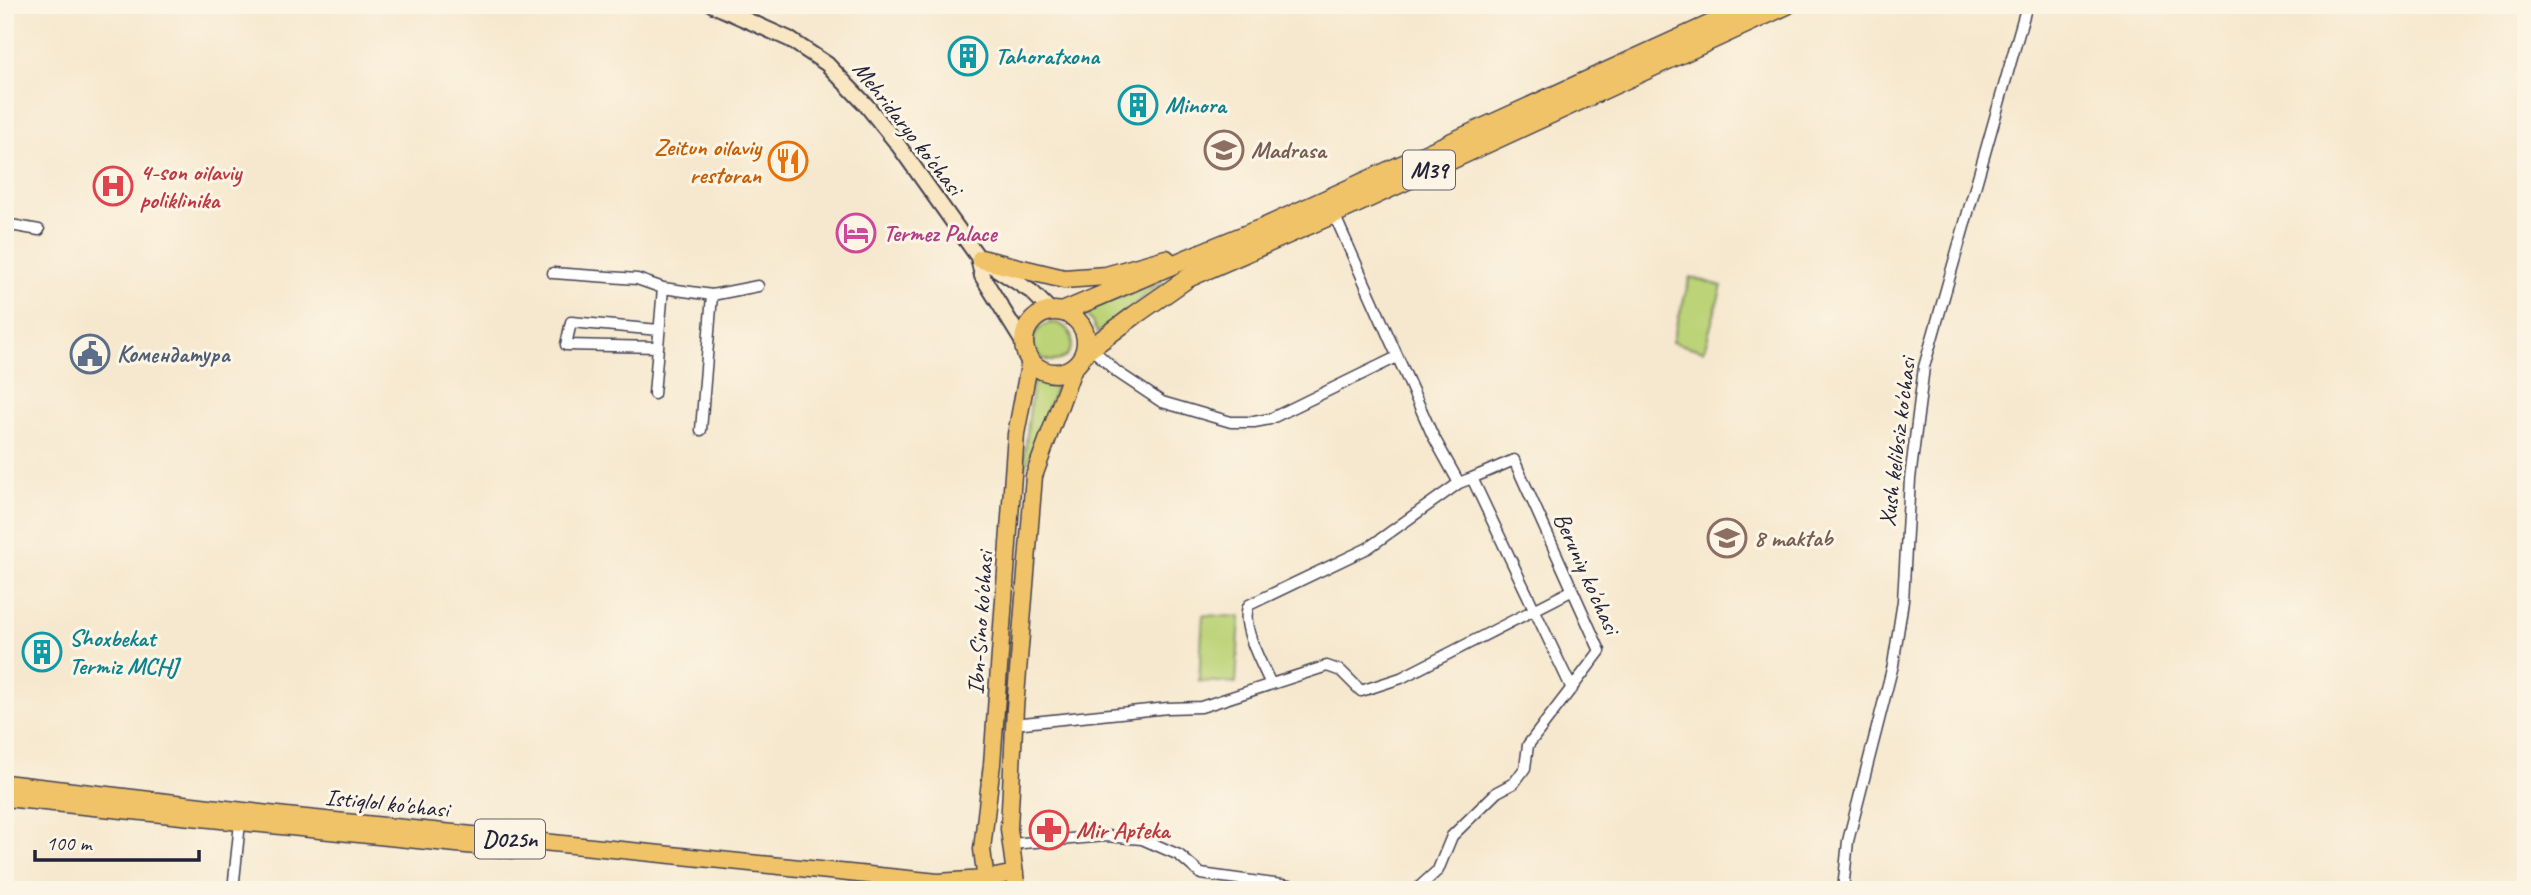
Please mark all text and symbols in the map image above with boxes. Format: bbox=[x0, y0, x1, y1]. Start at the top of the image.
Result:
building icon: Tahoratxona bbox=[947, 35, 989, 77]
place label: Tahoratxona bbox=[995, 41, 1101, 71]
street label: Мehridaryo ko'chasi bbox=[846, 55, 971, 203]
building icon: Minora bbox=[1117, 84, 1159, 126]
place label: Minora bbox=[1165, 90, 1228, 120]
school or university icon: Madrasa bbox=[1203, 129, 1245, 171]
place label: Zeitun oilaviy restoran bbox=[654, 132, 763, 190]
place label: Madrasa bbox=[1251, 135, 1328, 165]
restaurant icon: Zeitun oilaviy restoran bbox=[767, 140, 809, 182]
road number: M39 bbox=[1403, 150, 1455, 190]
place label: 4-son oilaviy poliklinika bbox=[140, 157, 243, 215]
hospital icon: 4-son oilaviy poliklinika bbox=[92, 165, 134, 207]
hotel icon: Termez Palace bbox=[835, 212, 877, 254]
place label: Termez Palace bbox=[883, 218, 999, 248]
public building icon: Комендатура bbox=[69, 333, 111, 375]
place label: Комендатура bbox=[117, 339, 231, 369]
street label: Xush kelibsiz ko'chasi bbox=[1872, 353, 1923, 528]
street label: Beruniy ko'chasi bbox=[1547, 508, 1628, 641]
school or university icon: 8 maktab bbox=[1706, 517, 1748, 559]
place label: 8 maktab bbox=[1754, 523, 1835, 553]
street label: Ibn-Sino ko'chasi bbox=[960, 548, 1000, 695]
place label: Shoxbekat Termiz MCHJ bbox=[69, 623, 182, 681]
building icon: Shoxbekat Termiz MCHJ bbox=[21, 631, 63, 673]
street label: Istiqlol ko'chasi bbox=[324, 782, 453, 825]
pharmacy icon: Mir Apteka bbox=[1028, 809, 1070, 851]
place label: Mir Apteka bbox=[1076, 815, 1171, 845]
scale bar bbox=[35, 818, 200, 862]
road number: D025n bbox=[475, 820, 545, 859]
text: 100 m bbox=[46, 830, 93, 856]

